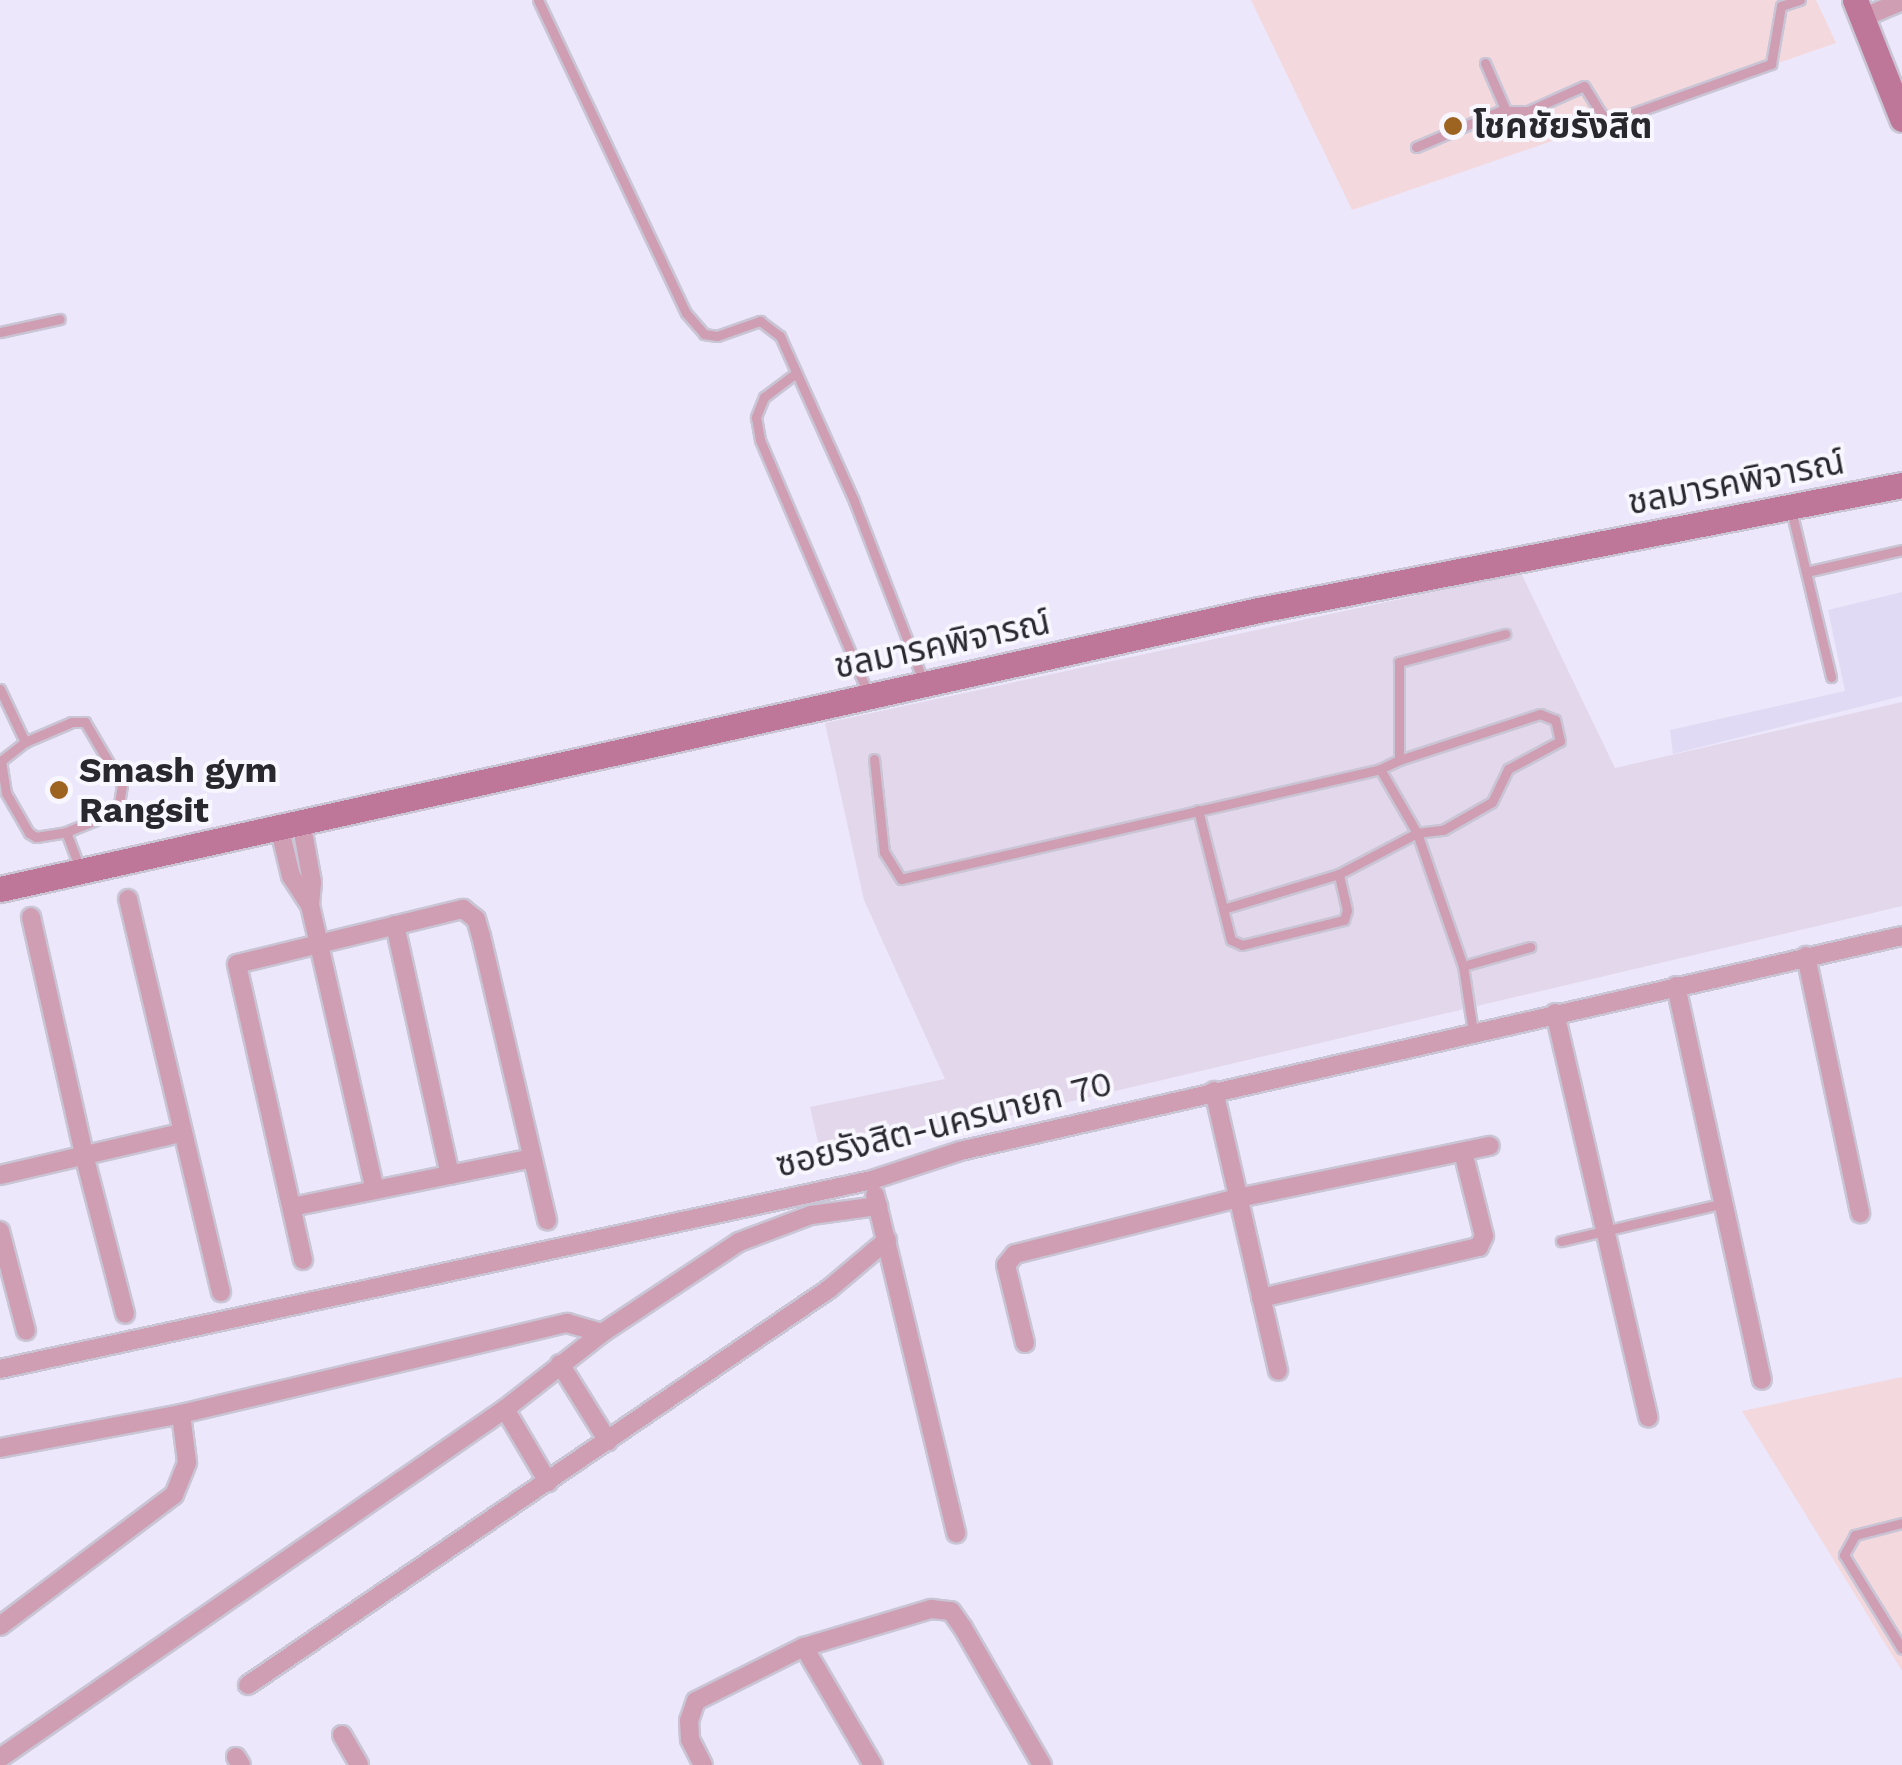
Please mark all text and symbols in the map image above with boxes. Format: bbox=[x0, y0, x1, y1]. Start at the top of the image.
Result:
place label: โชคชัยรังสิต bbox=[1473, 105, 1652, 147]
marker: โชคชัยรังสิต bbox=[1442, 115, 1464, 137]
street label: ชลมารคพิจารณ์ bbox=[1624, 440, 1848, 524]
street label: ชลมารคพิจารณ์ bbox=[830, 601, 1054, 687]
place label: Smash gym Rangsit bbox=[79, 749, 277, 831]
marker: Smash gym Rangsit bbox=[48, 779, 70, 801]
street label: ซอยรังสิต-นครนายก 70 bbox=[771, 1062, 1117, 1186]

